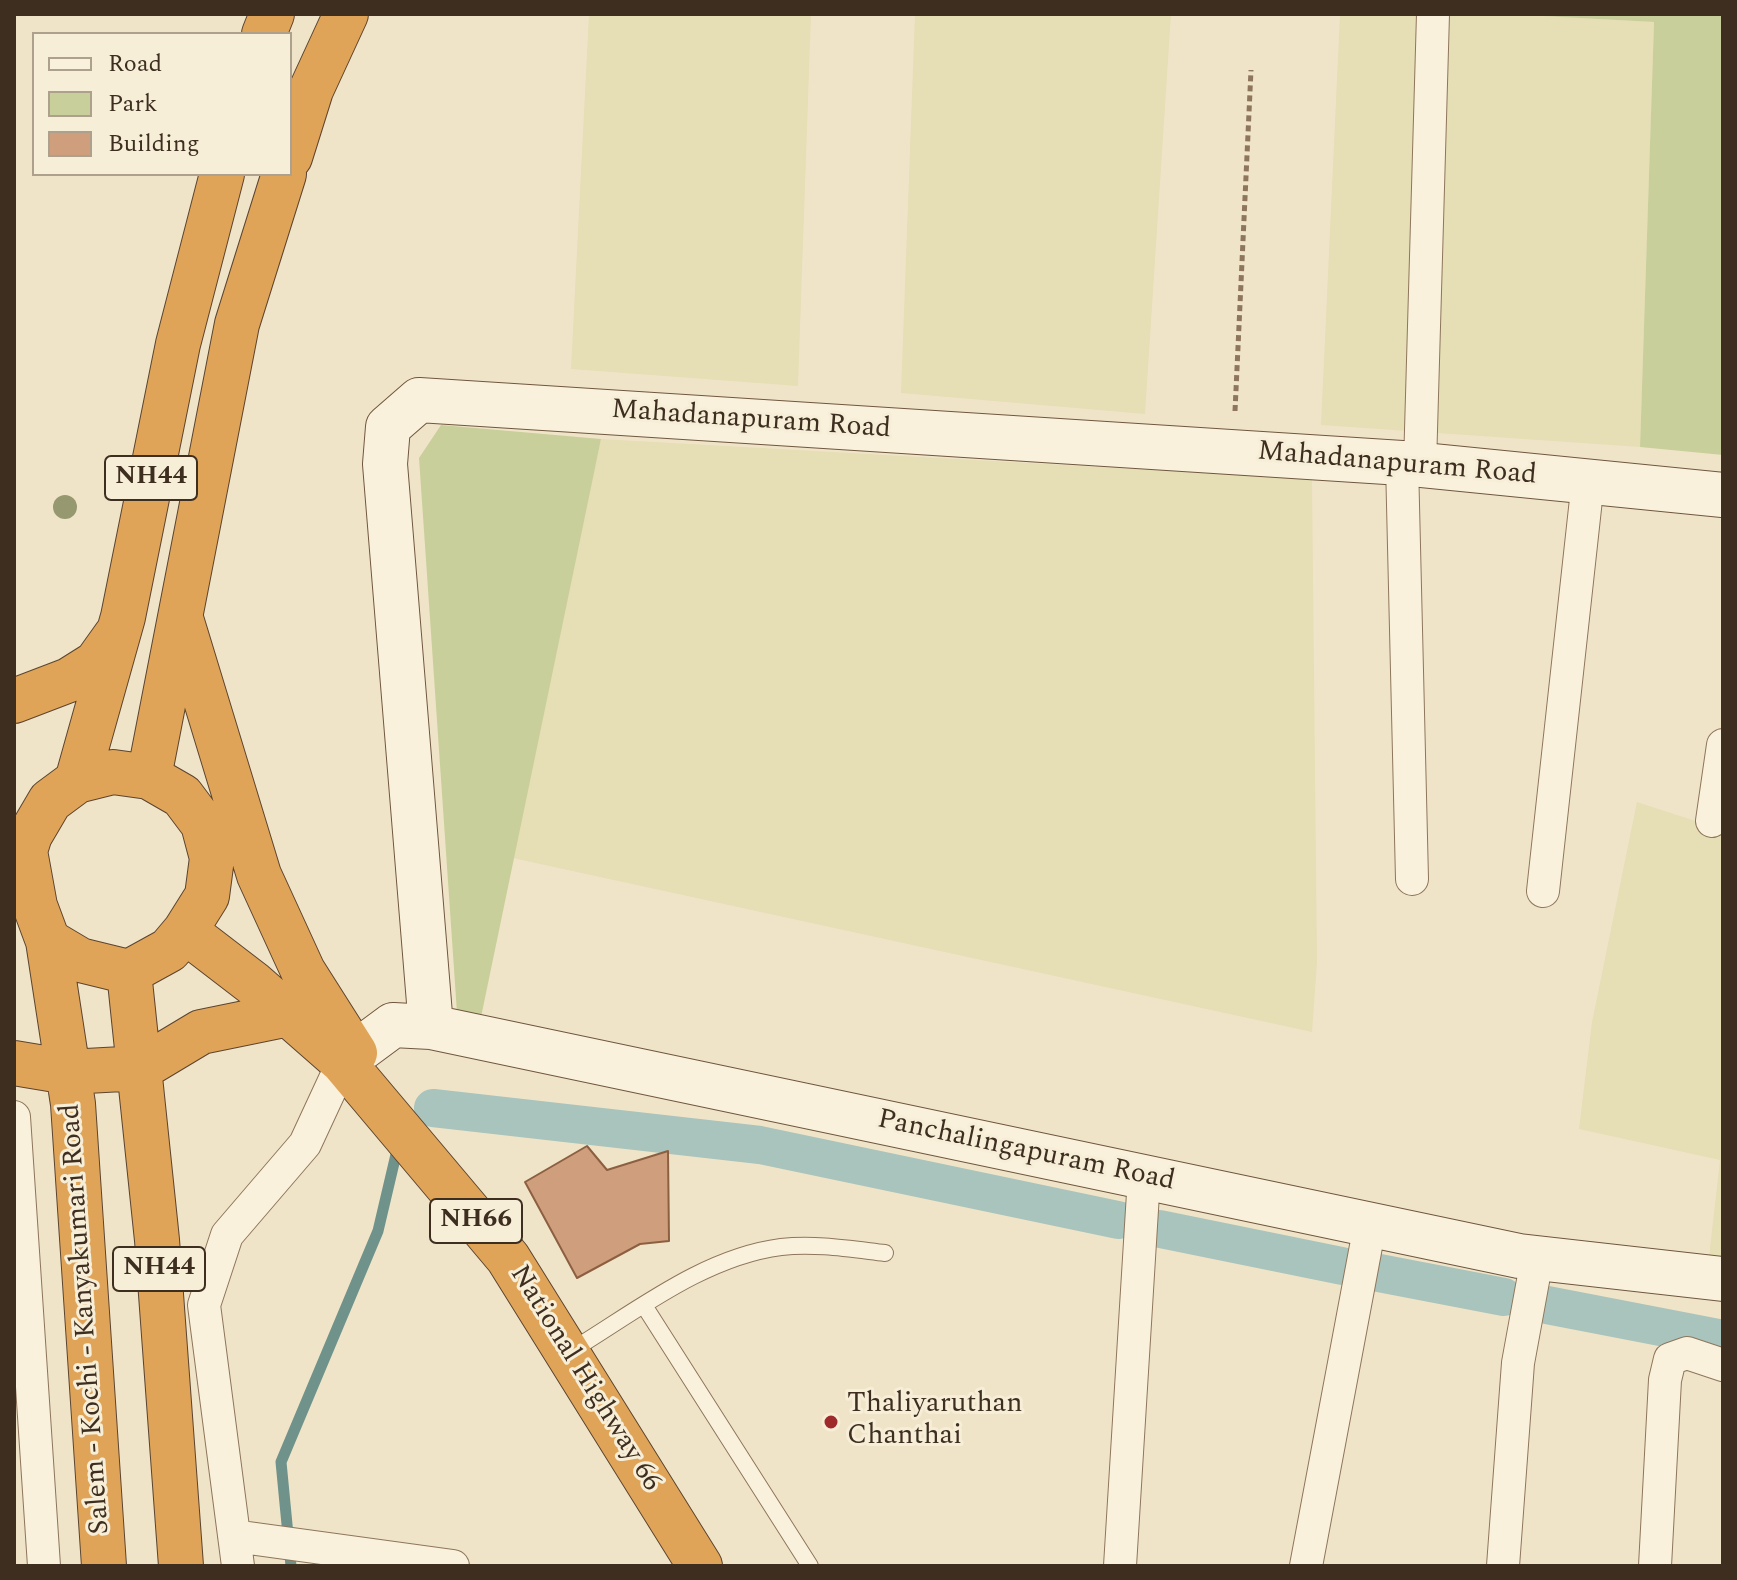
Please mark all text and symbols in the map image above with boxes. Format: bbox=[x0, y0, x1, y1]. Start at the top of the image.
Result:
legend bbox=[32, 32, 292, 176]
text: Road bbox=[108, 46, 162, 82]
text: Park bbox=[108, 86, 158, 122]
text: Building bbox=[108, 126, 200, 162]
street label: Mahadanapuram Road bbox=[610, 394, 892, 448]
street label: Mahadanapuram Road bbox=[1256, 436, 1538, 494]
road number: NH44 bbox=[105, 456, 197, 500]
street label: Salem - Kochi - Kanyakumari Road bbox=[55, 1102, 119, 1536]
street label: Panchalingapuram Road bbox=[874, 1104, 1178, 1200]
road number: NH66 bbox=[430, 1199, 522, 1243]
road number: NH44 bbox=[113, 1247, 205, 1291]
street label: National Highway 66 bbox=[501, 1260, 667, 1498]
place label: Thaliyaruthan Chanthai bbox=[847, 1389, 1023, 1455]
marker: Thaliyaruthan Chanthai bbox=[822, 1413, 840, 1431]

